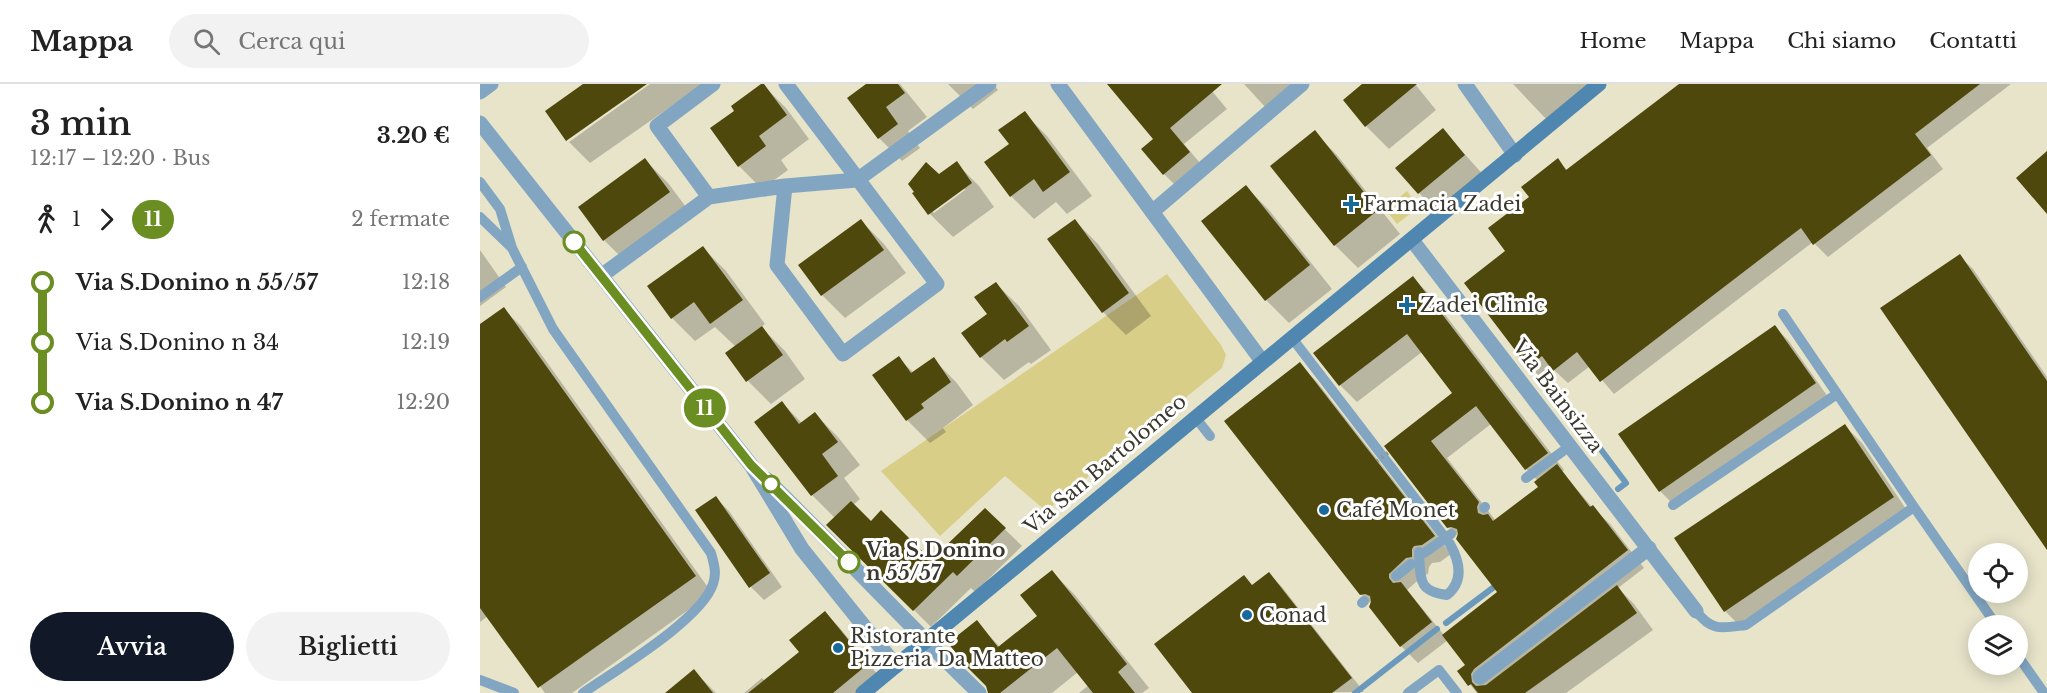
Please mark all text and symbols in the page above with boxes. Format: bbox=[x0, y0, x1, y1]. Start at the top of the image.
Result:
search box bbox=[169, 14, 589, 68]
text: Mappa bbox=[30, 24, 133, 59]
icon: search bbox=[190, 25, 223, 58]
text: Cerca qui bbox=[238, 28, 345, 55]
text: Home bbox=[1579, 28, 1647, 54]
text: Mappa bbox=[1680, 28, 1754, 54]
text: Chi siamo bbox=[1787, 28, 1896, 54]
text: Contatti bbox=[1929, 28, 2017, 54]
text: 3 min bbox=[30, 103, 131, 144]
text: 3.20 € bbox=[377, 122, 450, 149]
text: 12:17 – 12:20 · Bus bbox=[30, 146, 210, 170]
place label: Farmacia Zadei bbox=[1363, 192, 1521, 216]
marker: Farmacia Zadei bbox=[1344, 197, 1358, 211]
icon: walk bbox=[30, 203, 63, 236]
icon: forward bbox=[90, 203, 123, 236]
text: 11 bbox=[144, 206, 162, 232]
text: 1 bbox=[72, 207, 81, 231]
text: 2 fermate bbox=[351, 207, 450, 231]
unlabelled marker bbox=[563, 231, 585, 253]
text: Via S.Donino n 55/57 bbox=[76, 269, 318, 296]
text: 12:18 bbox=[402, 270, 450, 294]
place label: Zadei Clinic bbox=[1420, 293, 1545, 317]
marker: Zadei Clinic bbox=[1398, 296, 1416, 314]
text: Via S.Donino n 34 bbox=[76, 329, 279, 356]
text: 12:19 bbox=[401, 330, 450, 354]
street label: Via Bainsizza bbox=[1507, 334, 1609, 458]
line badge: 11 bbox=[678, 388, 732, 428]
text: Via S.Donino n 47 bbox=[76, 389, 283, 416]
street label: Via San Bartolomeo bbox=[1018, 389, 1191, 540]
text: 12:20 bbox=[396, 390, 450, 414]
text: 11 bbox=[696, 395, 714, 421]
unlabelled marker bbox=[762, 475, 780, 493]
place label: Café Monet bbox=[1336, 498, 1456, 522]
marker: Café Monet bbox=[1317, 503, 1331, 517]
place label: Via S.Donino n 55/57 bbox=[865, 538, 1005, 585]
map controls bbox=[1968, 543, 2028, 675]
button: locate bbox=[1968, 543, 2028, 603]
marker: Via S.Donino n 55/57 bbox=[838, 551, 860, 573]
place label: Conad bbox=[1259, 603, 1326, 627]
marker: Conad bbox=[1240, 608, 1254, 622]
button: Avvia bbox=[30, 612, 234, 681]
button: Biglietti bbox=[246, 612, 450, 681]
button: layers bbox=[1968, 615, 2028, 675]
place label: Ristorante Pizzeria Da Matteo bbox=[850, 624, 1044, 671]
marker: Ristorante Pizzeria Da Matteo bbox=[831, 641, 845, 655]

